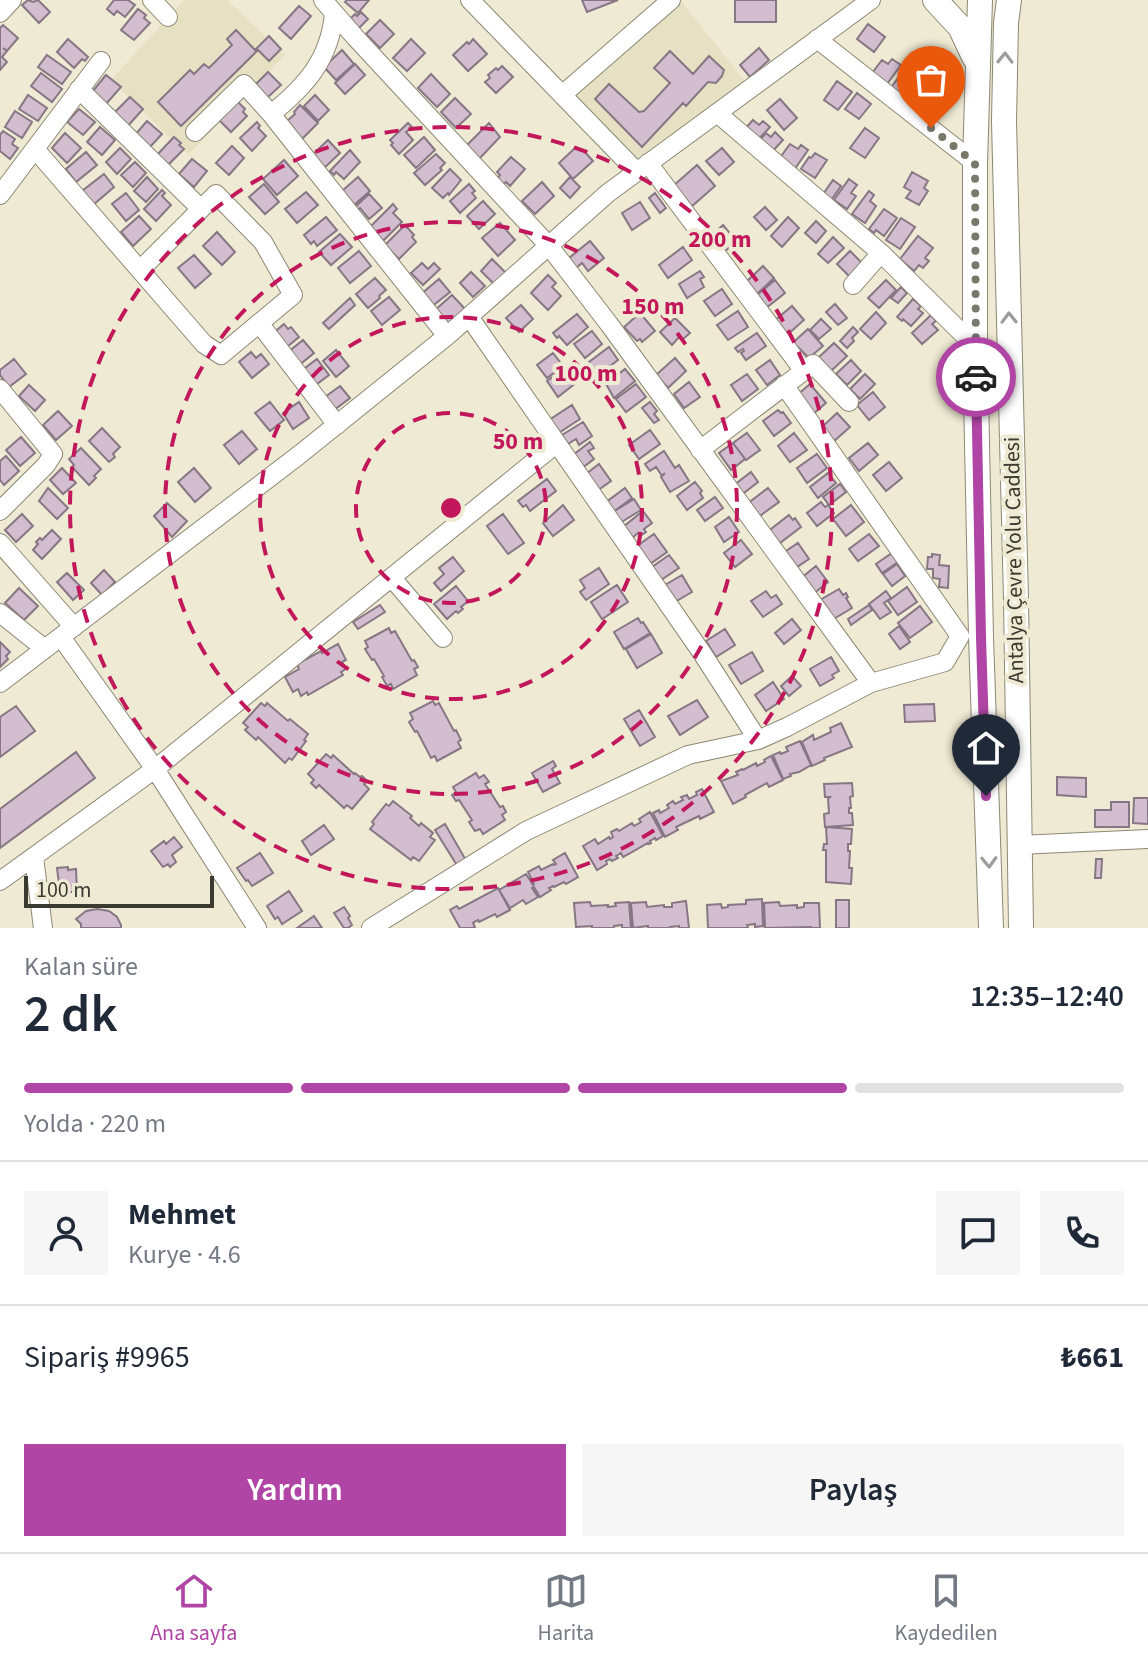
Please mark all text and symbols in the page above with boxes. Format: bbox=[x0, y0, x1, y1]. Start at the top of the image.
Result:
pin bbox=[897, 46, 965, 128]
one-way arrow bbox=[996, 51, 1014, 64]
icon: bag bbox=[909, 58, 953, 102]
text: 200 m bbox=[688, 222, 752, 257]
text: 150 m bbox=[621, 289, 685, 324]
one-way arrow bbox=[1000, 311, 1018, 324]
courier bbox=[936, 337, 1016, 417]
icon: car bbox=[954, 355, 998, 399]
text: 100 m bbox=[554, 356, 618, 391]
text: 50 m bbox=[493, 424, 543, 459]
street label: Antalya Çevre Yolu Caddesi bbox=[996, 436, 1032, 684]
centre of rings bbox=[437, 494, 465, 522]
pin bbox=[952, 714, 1020, 796]
icon: home bbox=[964, 726, 1008, 770]
one-way arrow bbox=[980, 856, 997, 869]
scale bar bbox=[24, 872, 214, 908]
text: 100 m bbox=[36, 874, 91, 906]
text: Kalan süre bbox=[24, 948, 138, 985]
text: 12:35–12:40 bbox=[970, 975, 1124, 1018]
text: 2 dk bbox=[24, 978, 118, 1052]
text: Yolda · 220 m bbox=[24, 1105, 166, 1142]
button: person bbox=[24, 1191, 108, 1275]
button: chat bbox=[936, 1191, 1020, 1275]
button: phone bbox=[1040, 1191, 1124, 1275]
text: Mehmet bbox=[128, 1193, 236, 1236]
text: Kurye · 4.6 bbox=[128, 1236, 241, 1273]
text: Sipariş #9965 bbox=[24, 1336, 190, 1379]
text: ₺661 bbox=[1061, 1336, 1124, 1379]
button: Yardım bbox=[24, 1444, 566, 1536]
button: Paylaş bbox=[582, 1444, 1124, 1536]
tab: Ana sayfa bbox=[150, 1569, 237, 1649]
tab: Harita bbox=[538, 1569, 594, 1649]
tab: Kaydedilen bbox=[894, 1569, 998, 1649]

